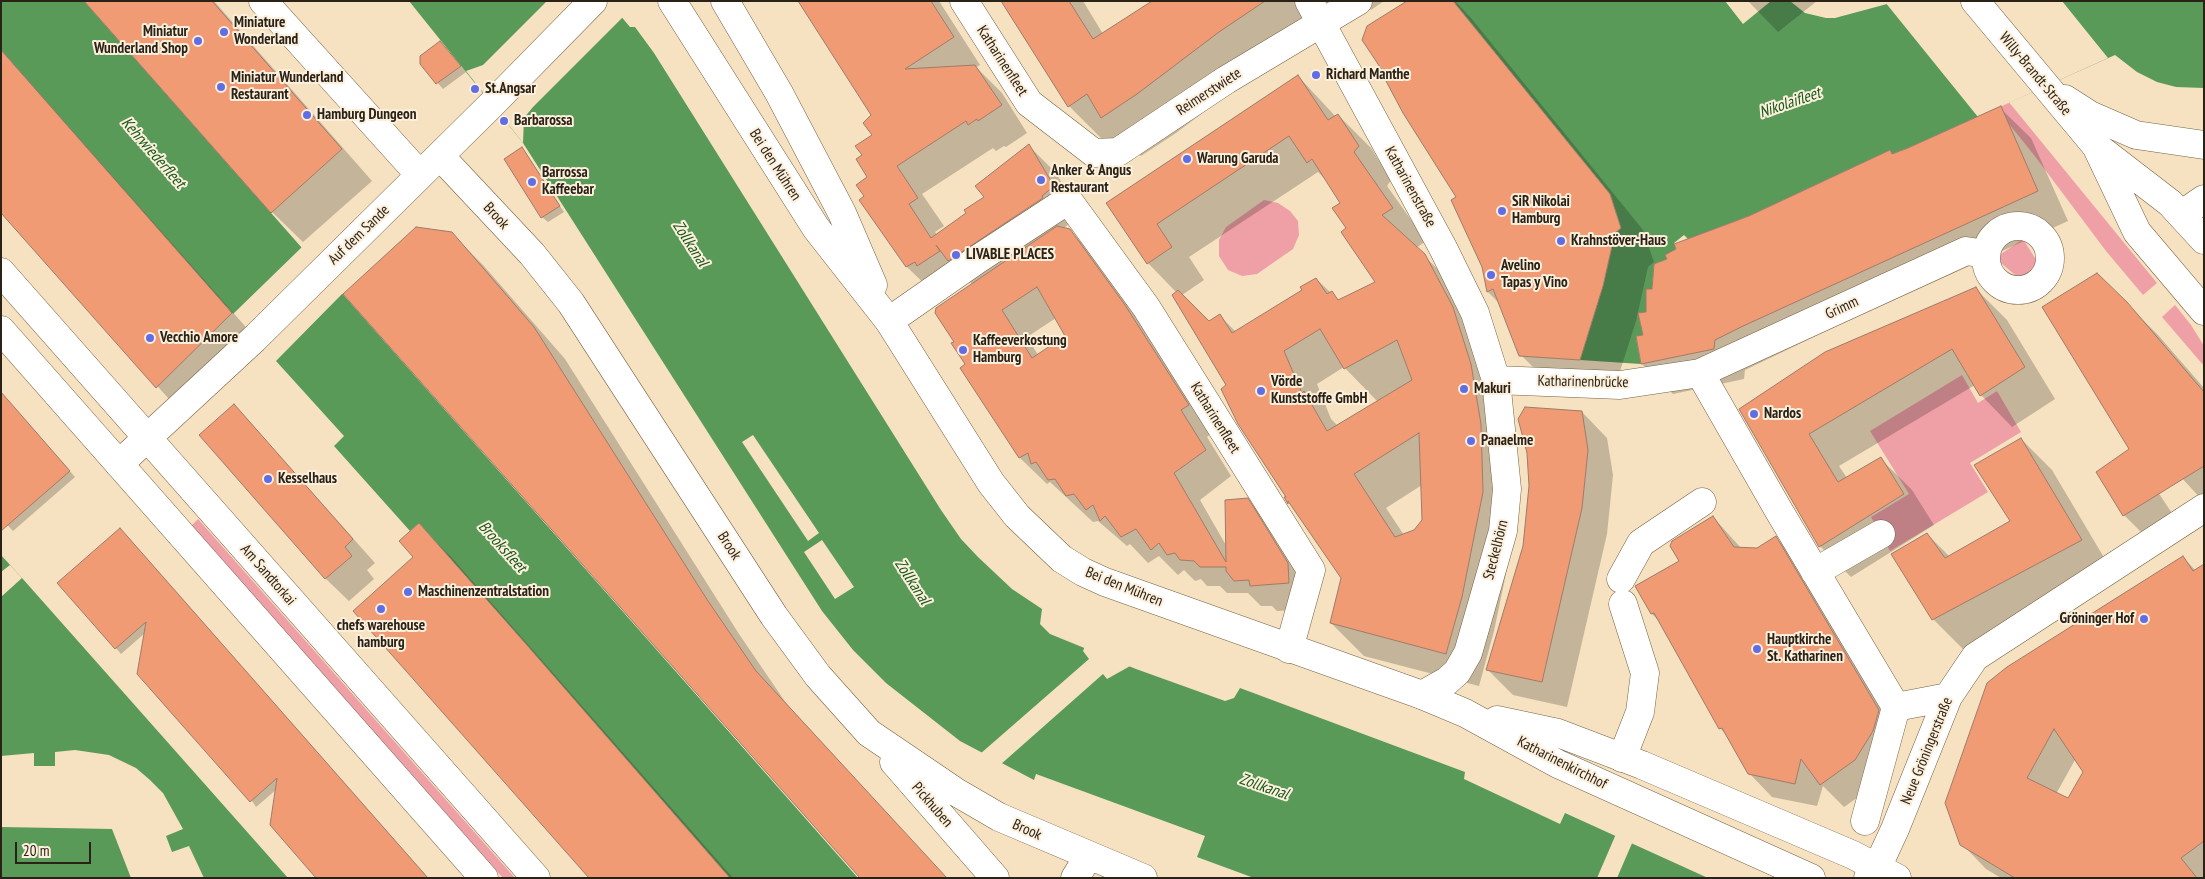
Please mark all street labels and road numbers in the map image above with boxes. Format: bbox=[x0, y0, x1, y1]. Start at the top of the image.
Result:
street label: Katharinenfleet bbox=[973, 23, 1031, 99]
street label: Willy-Brandt-Straße bbox=[1995, 29, 2075, 119]
street label: Reimerstwiete bbox=[1173, 64, 1245, 120]
street label: Bei den Mühren bbox=[745, 126, 805, 204]
street label: Katharinenstraße bbox=[1380, 144, 1440, 230]
street label: Brook bbox=[479, 199, 513, 233]
street label: Auf dem Sande bbox=[325, 201, 393, 269]
street label: Grimm bbox=[1823, 293, 1861, 323]
street label: Katharinenbrücke bbox=[1537, 372, 1629, 392]
street label: Katharinenfleet bbox=[1186, 379, 1244, 457]
street label: Steckelhörn bbox=[1480, 518, 1512, 582]
street label: Brook bbox=[713, 529, 745, 563]
street label: Am Sandtorkai bbox=[237, 541, 299, 609]
street label: Bei den Mühren bbox=[1083, 563, 1165, 611]
street label: Neue Gröningerstraße bbox=[1897, 695, 1957, 807]
street label: Katharinenkirchhof bbox=[1514, 733, 1610, 793]
street label: Pickhuben bbox=[908, 779, 956, 831]
street label: Brook bbox=[1010, 816, 1044, 844]

